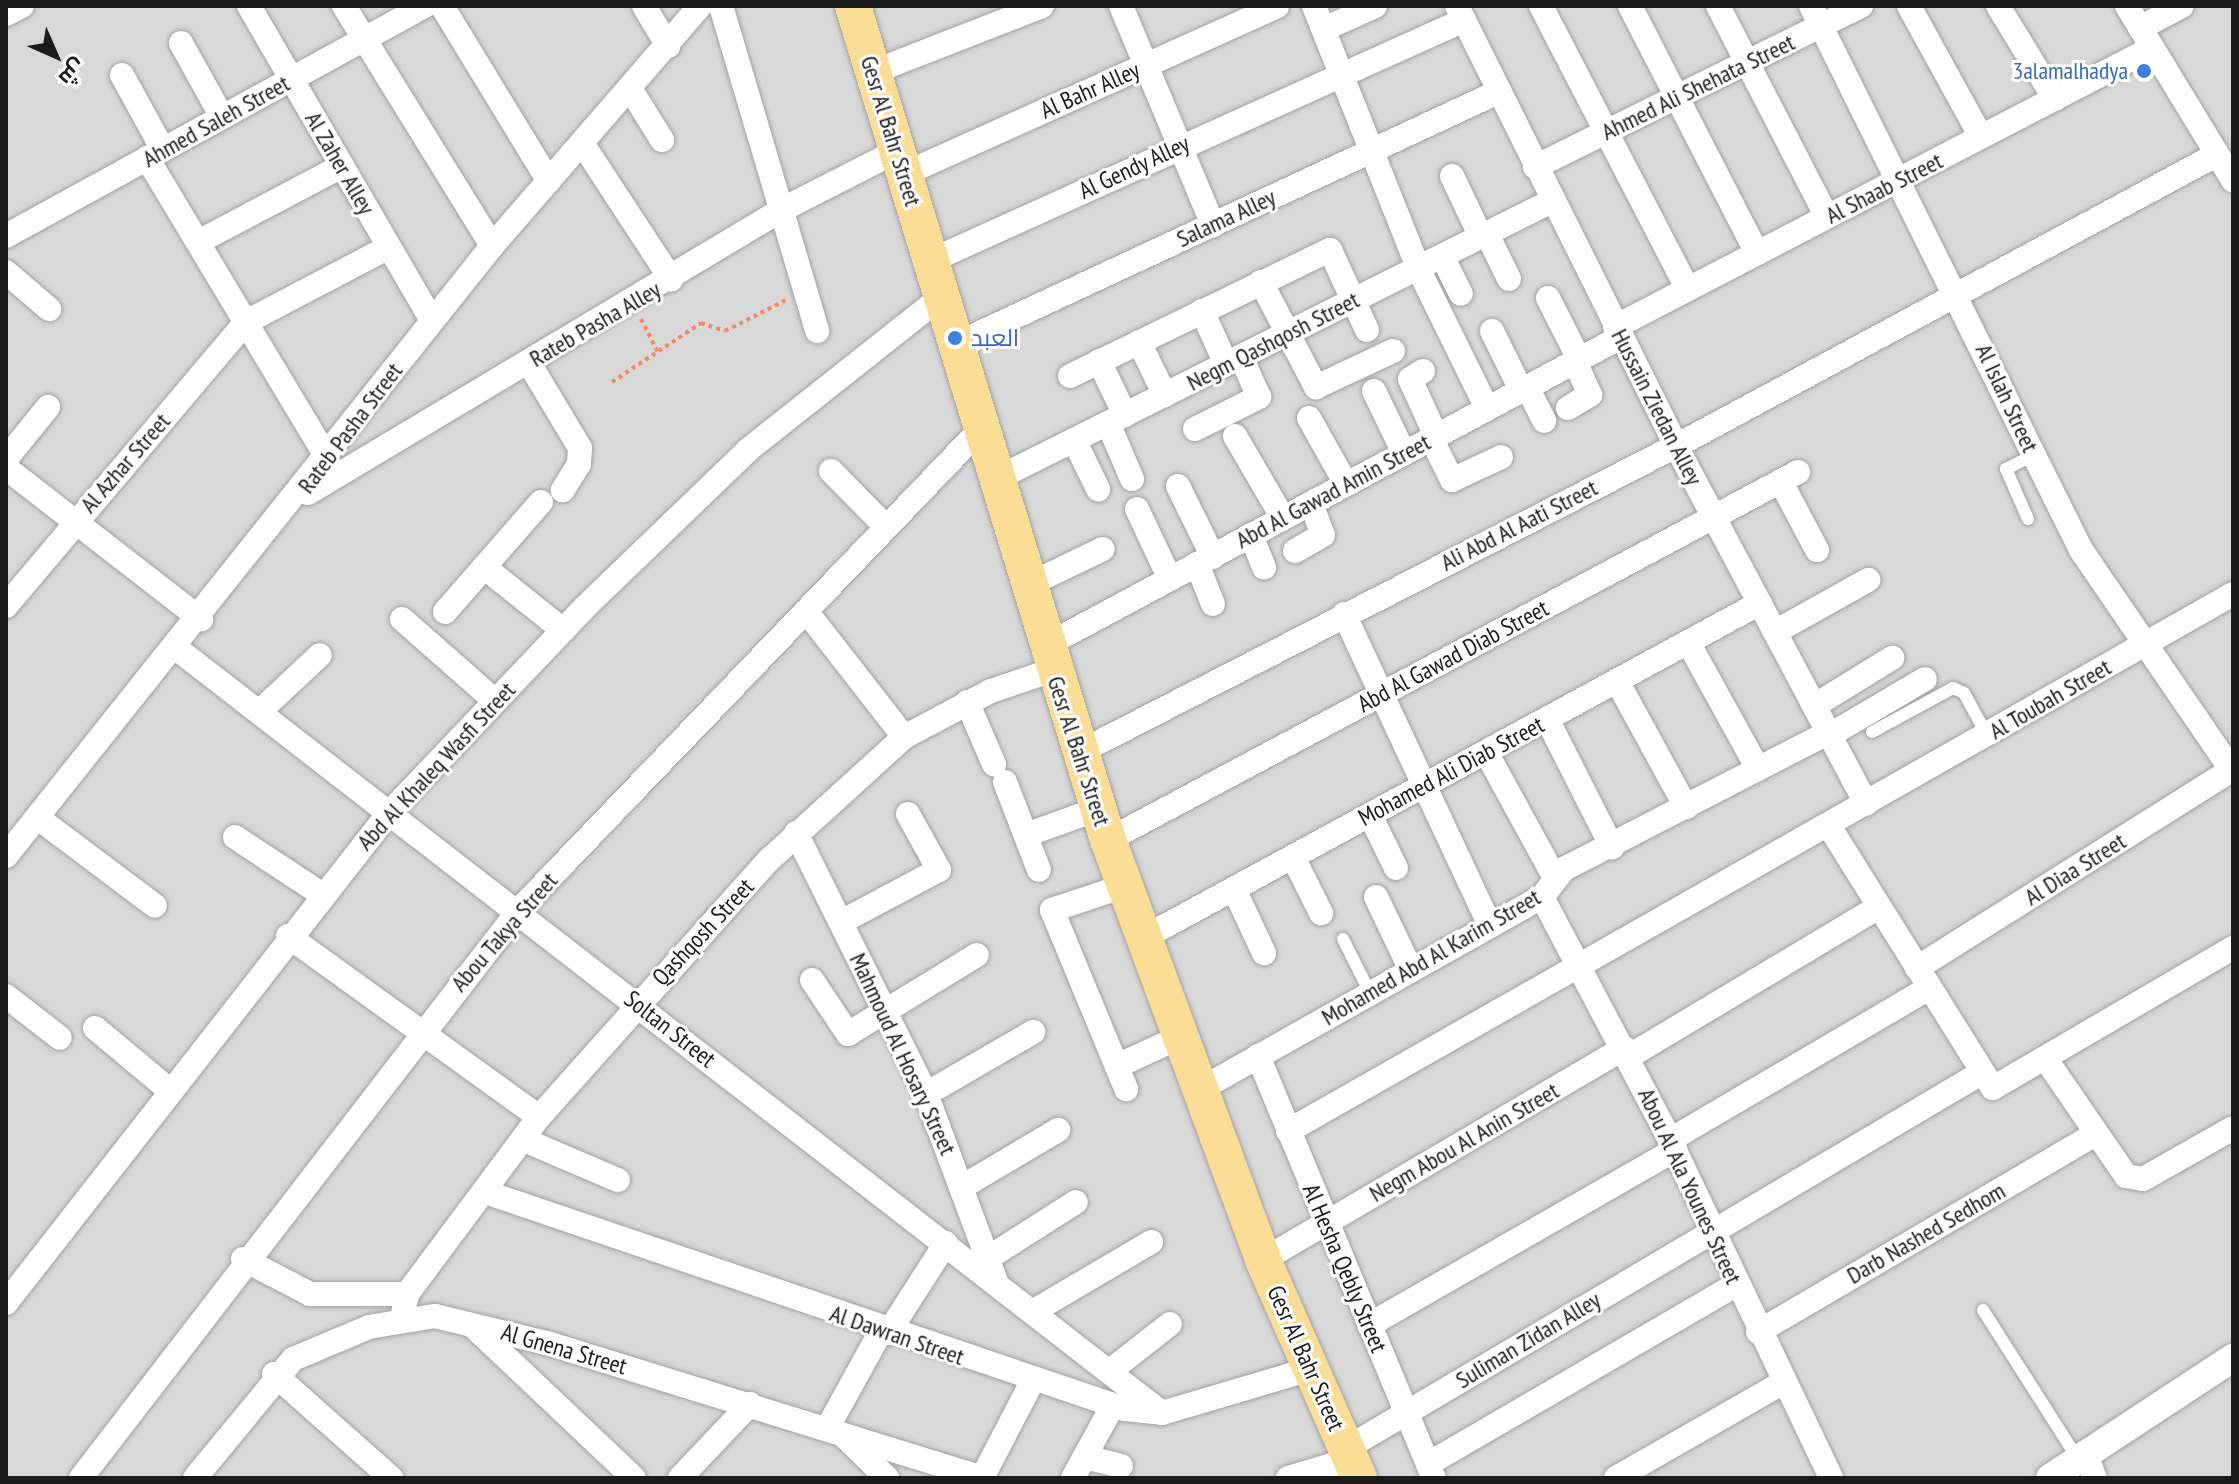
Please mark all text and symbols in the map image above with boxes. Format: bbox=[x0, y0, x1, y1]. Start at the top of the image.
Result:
north arrow bbox=[16, 16, 96, 96]
street label: Ahmed Ali Shehata Street bbox=[1596, 28, 1800, 146]
street label: Gesr Al Bahr Street bbox=[854, 52, 928, 210]
text: ش bbox=[53, 53, 93, 93]
street label: Al Bahr Alley bbox=[1036, 55, 1144, 125]
place label: 3alamalhadya bbox=[2012, 57, 2128, 85]
marker: 3alamalhadya bbox=[2135, 62, 2153, 80]
street label: Ahmed Saleh Street bbox=[137, 69, 295, 173]
street label: Al Zaher Alley bbox=[299, 106, 381, 220]
street label: Al Gendy Alley bbox=[1074, 129, 1194, 205]
street label: Al Shaab Street bbox=[1821, 146, 1947, 230]
street label: Salama Alley bbox=[1172, 182, 1280, 254]
street label: Rateb Pasha Alley bbox=[524, 275, 666, 373]
street label: Negm Qashqosh Street bbox=[1182, 285, 1364, 397]
place label: العبد bbox=[971, 324, 1019, 352]
street label: Hussain Ziedan Alley bbox=[1605, 324, 1709, 490]
marker: العبد bbox=[946, 329, 964, 347]
street label: Al Islah Street bbox=[1969, 339, 2045, 457]
street label: Rateb Pasha Street bbox=[292, 357, 408, 499]
street label: Al Azhar Street bbox=[74, 407, 176, 519]
street label: Abd Al Gawad Amin Street bbox=[1230, 427, 1436, 555]
street label: Ali Abd Al Aati Street bbox=[1435, 473, 1603, 577]
street label: Abd Al Gawad Diab Street bbox=[1352, 593, 1554, 719]
street label: Al Toubah Street bbox=[1984, 652, 2116, 746]
street label: Gesr Al Bahr Street bbox=[1041, 672, 1117, 830]
street label: Abd Al Khaleq Wasfi Street bbox=[350, 676, 522, 856]
street label: Mohamed Ali Diab Street bbox=[1353, 710, 1549, 832]
street label: Al Diaa Street bbox=[2019, 827, 2131, 911]
street label: Abou Takya Street bbox=[444, 866, 564, 998]
street label: Qashqosh Street bbox=[646, 873, 760, 991]
street label: Mohamed Abd Al Karim Street bbox=[1316, 882, 1546, 1032]
street label: Mahmoud Al Hosary Street bbox=[843, 948, 963, 1160]
street label: Soltan Street bbox=[619, 984, 721, 1074]
street label: Negm Abou Al Anin Street bbox=[1363, 1076, 1565, 1208]
street label: Abou Al Ala Younes Street bbox=[1632, 1083, 1748, 1289]
street label: Darb Nashed Sedhom bbox=[1842, 1176, 2010, 1290]
street label: Al Hesha Qebly Street bbox=[1296, 1179, 1394, 1357]
street label: Gesr Al Bahr Street bbox=[1261, 1281, 1351, 1435]
street label: Suliman Zidan Alley bbox=[1450, 1285, 1606, 1395]
street label: Al Dawran Street bbox=[826, 1299, 968, 1371]
street label: Al Gnena Street bbox=[498, 1317, 630, 1381]

